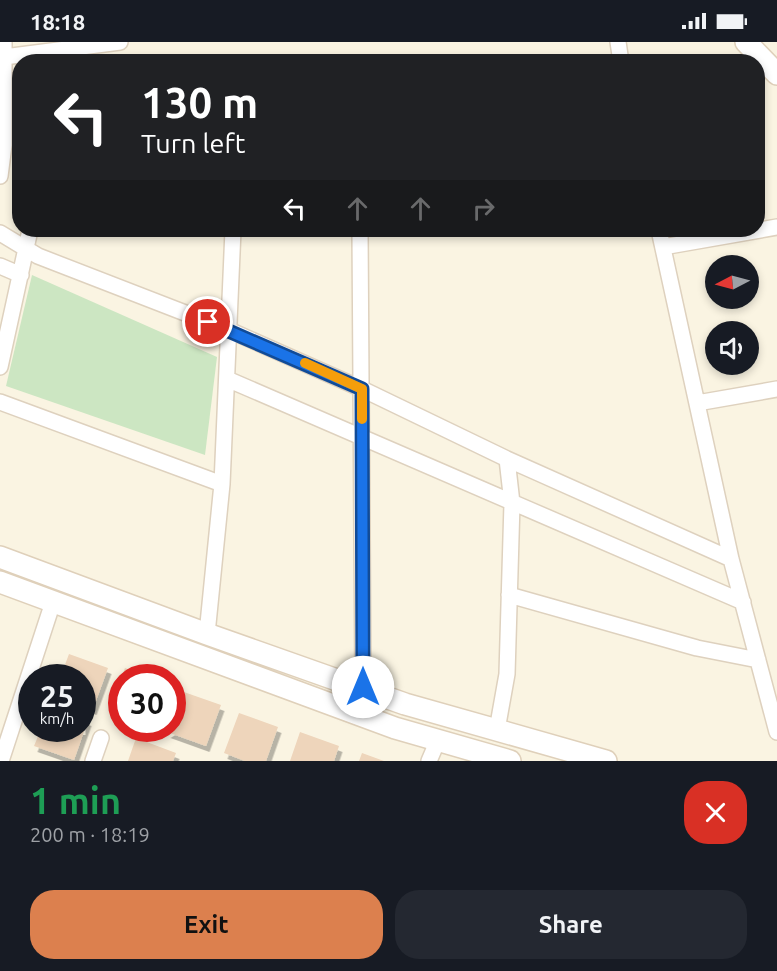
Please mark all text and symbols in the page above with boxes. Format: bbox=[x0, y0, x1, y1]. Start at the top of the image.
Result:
text: 18:18 bbox=[30, 9, 85, 34]
icon: left bbox=[42, 78, 120, 156]
text: 130 m bbox=[141, 79, 258, 126]
text: Turn left bbox=[141, 128, 245, 158]
icon: left bbox=[278, 192, 311, 225]
icon: ahead bbox=[341, 192, 374, 225]
icon: ahead bbox=[404, 192, 437, 225]
icon: right bbox=[467, 192, 500, 225]
north arrow bbox=[705, 255, 759, 309]
map controls bbox=[705, 255, 759, 375]
pin bbox=[182, 296, 233, 347]
icon: arrive bbox=[191, 305, 224, 338]
button: sound bbox=[705, 321, 759, 375]
position arrow bbox=[331, 655, 395, 719]
speed limit sign: 30 bbox=[108, 664, 186, 742]
text: 25 bbox=[40, 679, 74, 713]
text: km/h bbox=[40, 710, 74, 727]
text: 1 min bbox=[30, 780, 121, 821]
button: close bbox=[684, 781, 747, 844]
text: 200 m · 18:19 bbox=[30, 823, 150, 846]
button: Exit bbox=[30, 890, 383, 959]
button: Share bbox=[395, 890, 747, 959]

